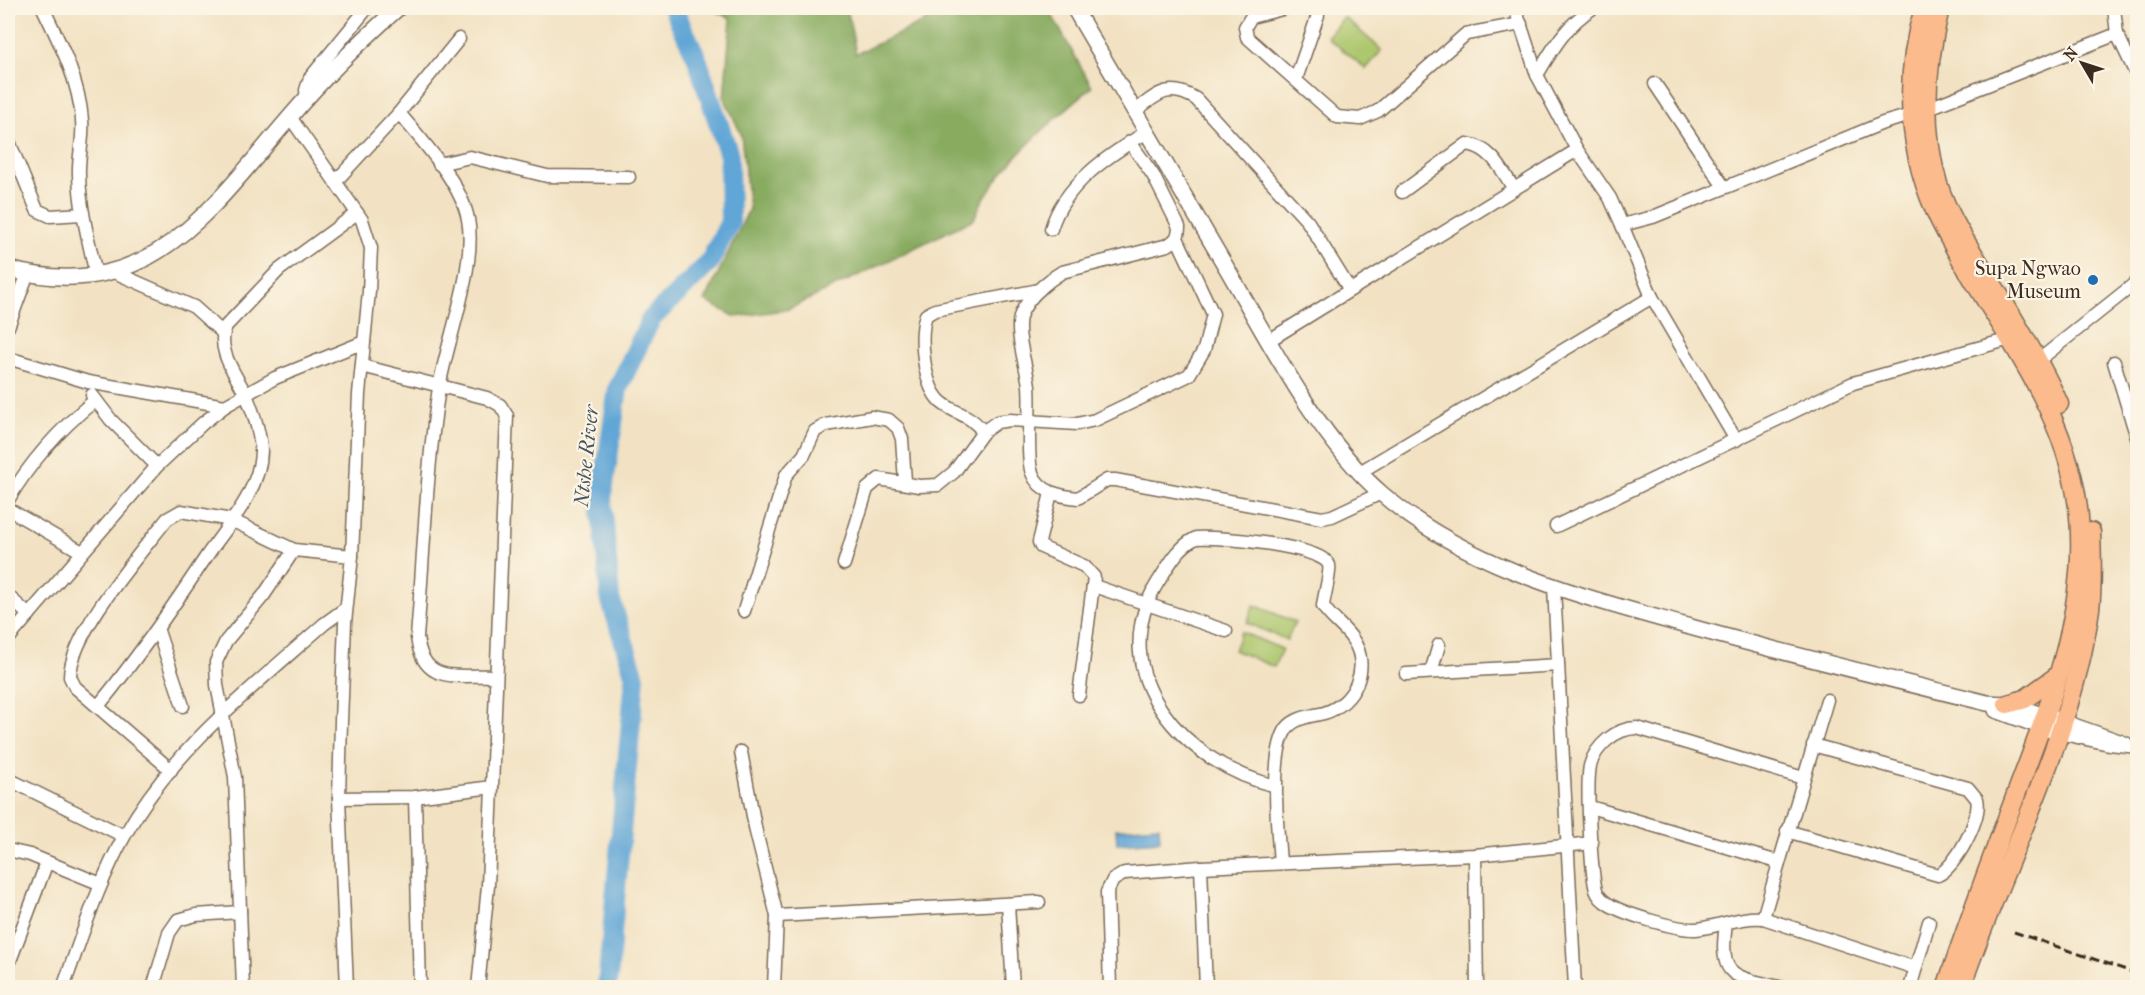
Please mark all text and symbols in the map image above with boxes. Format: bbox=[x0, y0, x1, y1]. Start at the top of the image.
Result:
north arrow bbox=[2052, 33, 2112, 93]
text: N bbox=[2060, 43, 2082, 65]
place label: Supa Ngwao Museum bbox=[1975, 257, 2081, 303]
marker: Supa Ngwao Museum bbox=[2086, 273, 2100, 287]
water label: Ntshe River bbox=[569, 402, 603, 509]

